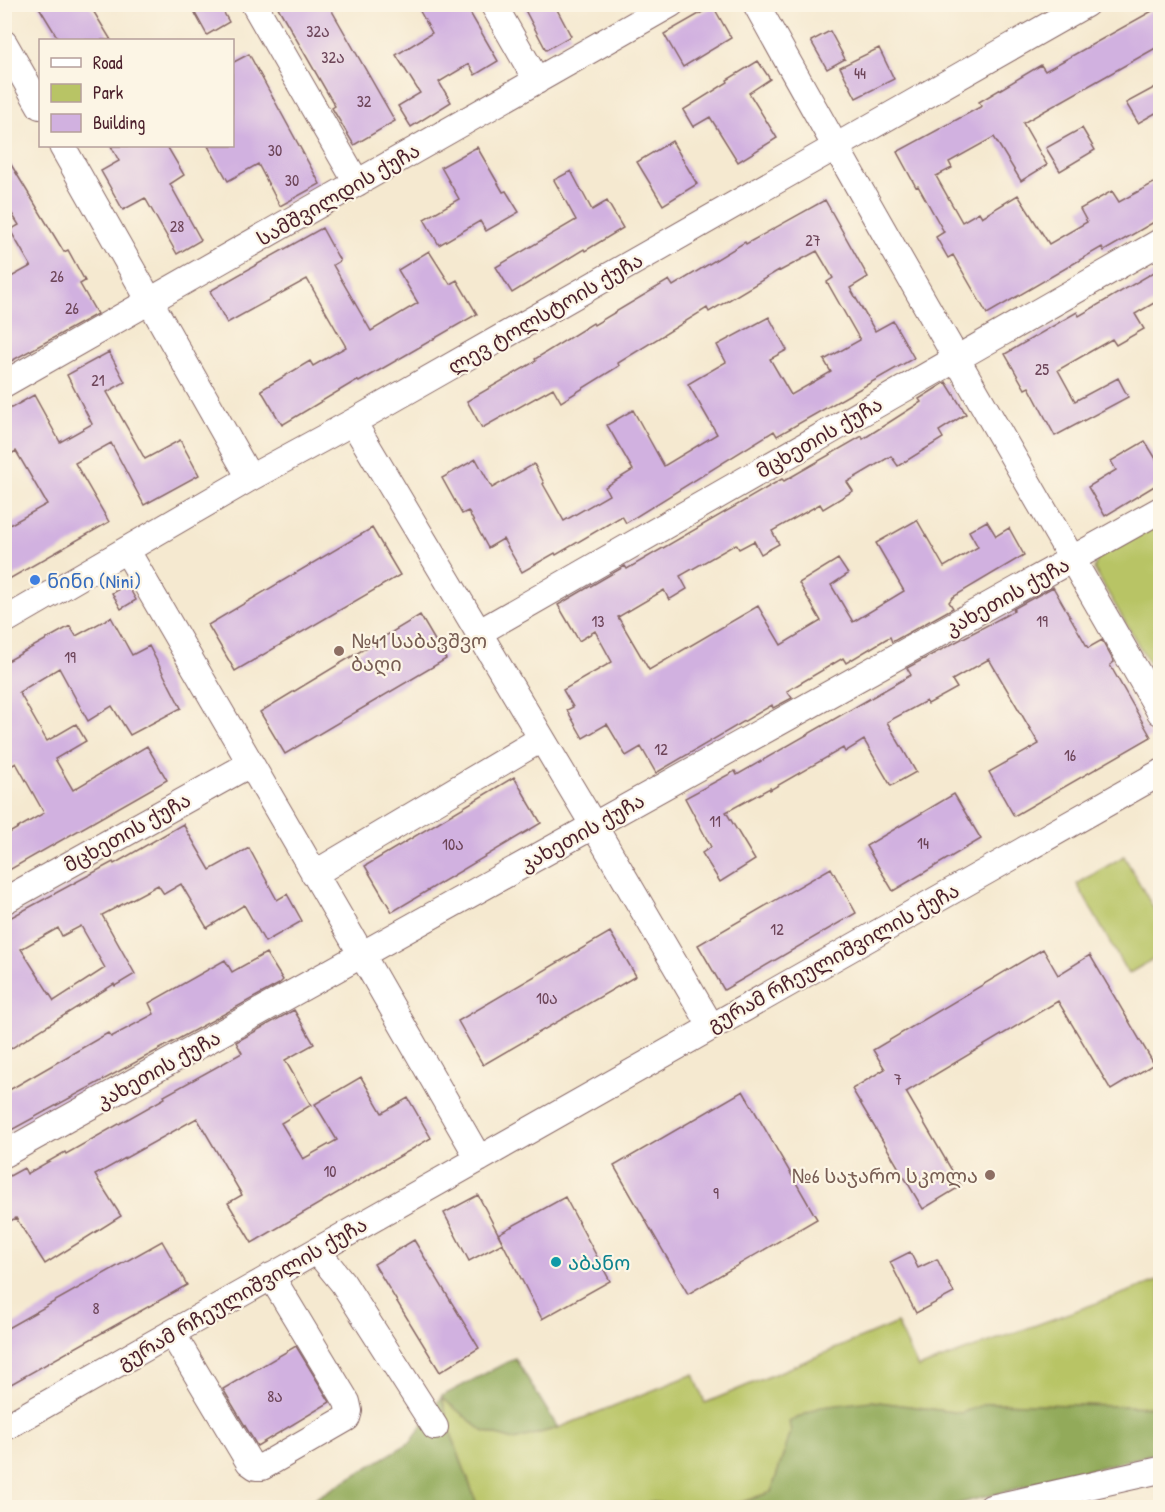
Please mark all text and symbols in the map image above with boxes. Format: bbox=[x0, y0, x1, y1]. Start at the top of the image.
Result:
house number: 32ა bbox=[306, 20, 330, 42]
legend bbox=[39, 39, 234, 147]
house number: 32ა bbox=[321, 46, 345, 68]
text: Road bbox=[93, 50, 123, 75]
house number: 44 bbox=[854, 62, 866, 84]
text: Park bbox=[93, 80, 124, 105]
house number: 32 bbox=[357, 90, 372, 112]
text: Building bbox=[93, 110, 145, 135]
street label: სამშვილდის ქუჩა bbox=[252, 136, 424, 252]
house number: 30 bbox=[268, 139, 282, 161]
house number: 30 bbox=[285, 169, 299, 191]
house number: 28 bbox=[170, 215, 184, 237]
house number: 27 bbox=[805, 229, 821, 251]
street label: ლევ ტოლსტოის ქუჩა bbox=[442, 246, 648, 380]
house number: 26 bbox=[50, 265, 64, 287]
house number: 26 bbox=[65, 297, 79, 319]
house number: 25 bbox=[1035, 358, 1049, 380]
house number: 21 bbox=[91, 369, 105, 391]
street label: მცხეთის ქუჩა bbox=[751, 390, 887, 484]
street label: კახეთის ქუჩა bbox=[940, 551, 1074, 641]
place label: ნინი (Nini) bbox=[47, 567, 141, 594]
marker: ნინი (Nini) bbox=[28, 573, 42, 587]
house number: 13 bbox=[592, 610, 604, 632]
house number: 19 bbox=[1036, 610, 1048, 632]
place label: №41 საბავშვო ბაღი bbox=[351, 627, 487, 677]
marker: №41 საბავშვო ბაღი bbox=[332, 644, 346, 658]
house number: 19 bbox=[64, 646, 76, 668]
house number: 12 bbox=[654, 738, 668, 760]
house number: 16 bbox=[1064, 744, 1076, 766]
street label: მცხეთის ქუჩა bbox=[59, 786, 195, 878]
street label: კახეთის ქუჩა bbox=[515, 787, 649, 877]
house number: 11 bbox=[709, 810, 721, 832]
house number: 14 bbox=[917, 832, 929, 854]
house number: 10ა bbox=[442, 833, 464, 855]
street label: გურამ რჩეულიშვილის ქუჩა bbox=[702, 876, 964, 1038]
house number: 12 bbox=[770, 918, 784, 940]
house number: 10ა bbox=[536, 987, 558, 1009]
street label: კახეთის ქუჩა bbox=[91, 1024, 225, 1114]
house number: 7 bbox=[894, 1068, 902, 1090]
house number: 10 bbox=[324, 1160, 336, 1182]
place label: №6 საჯარო სკოლა bbox=[791, 1162, 978, 1189]
marker: №6 საჯარო სკოლა bbox=[983, 1168, 997, 1182]
house number: 9 bbox=[713, 1182, 719, 1204]
street label: გურამ რჩეულიშვილის ქუჩა bbox=[112, 1210, 372, 1376]
place label: აბანო bbox=[568, 1249, 630, 1276]
marker: აბანო bbox=[549, 1255, 563, 1269]
house number: 8 bbox=[93, 1297, 100, 1319]
house number: 8ა bbox=[267, 1385, 283, 1407]

